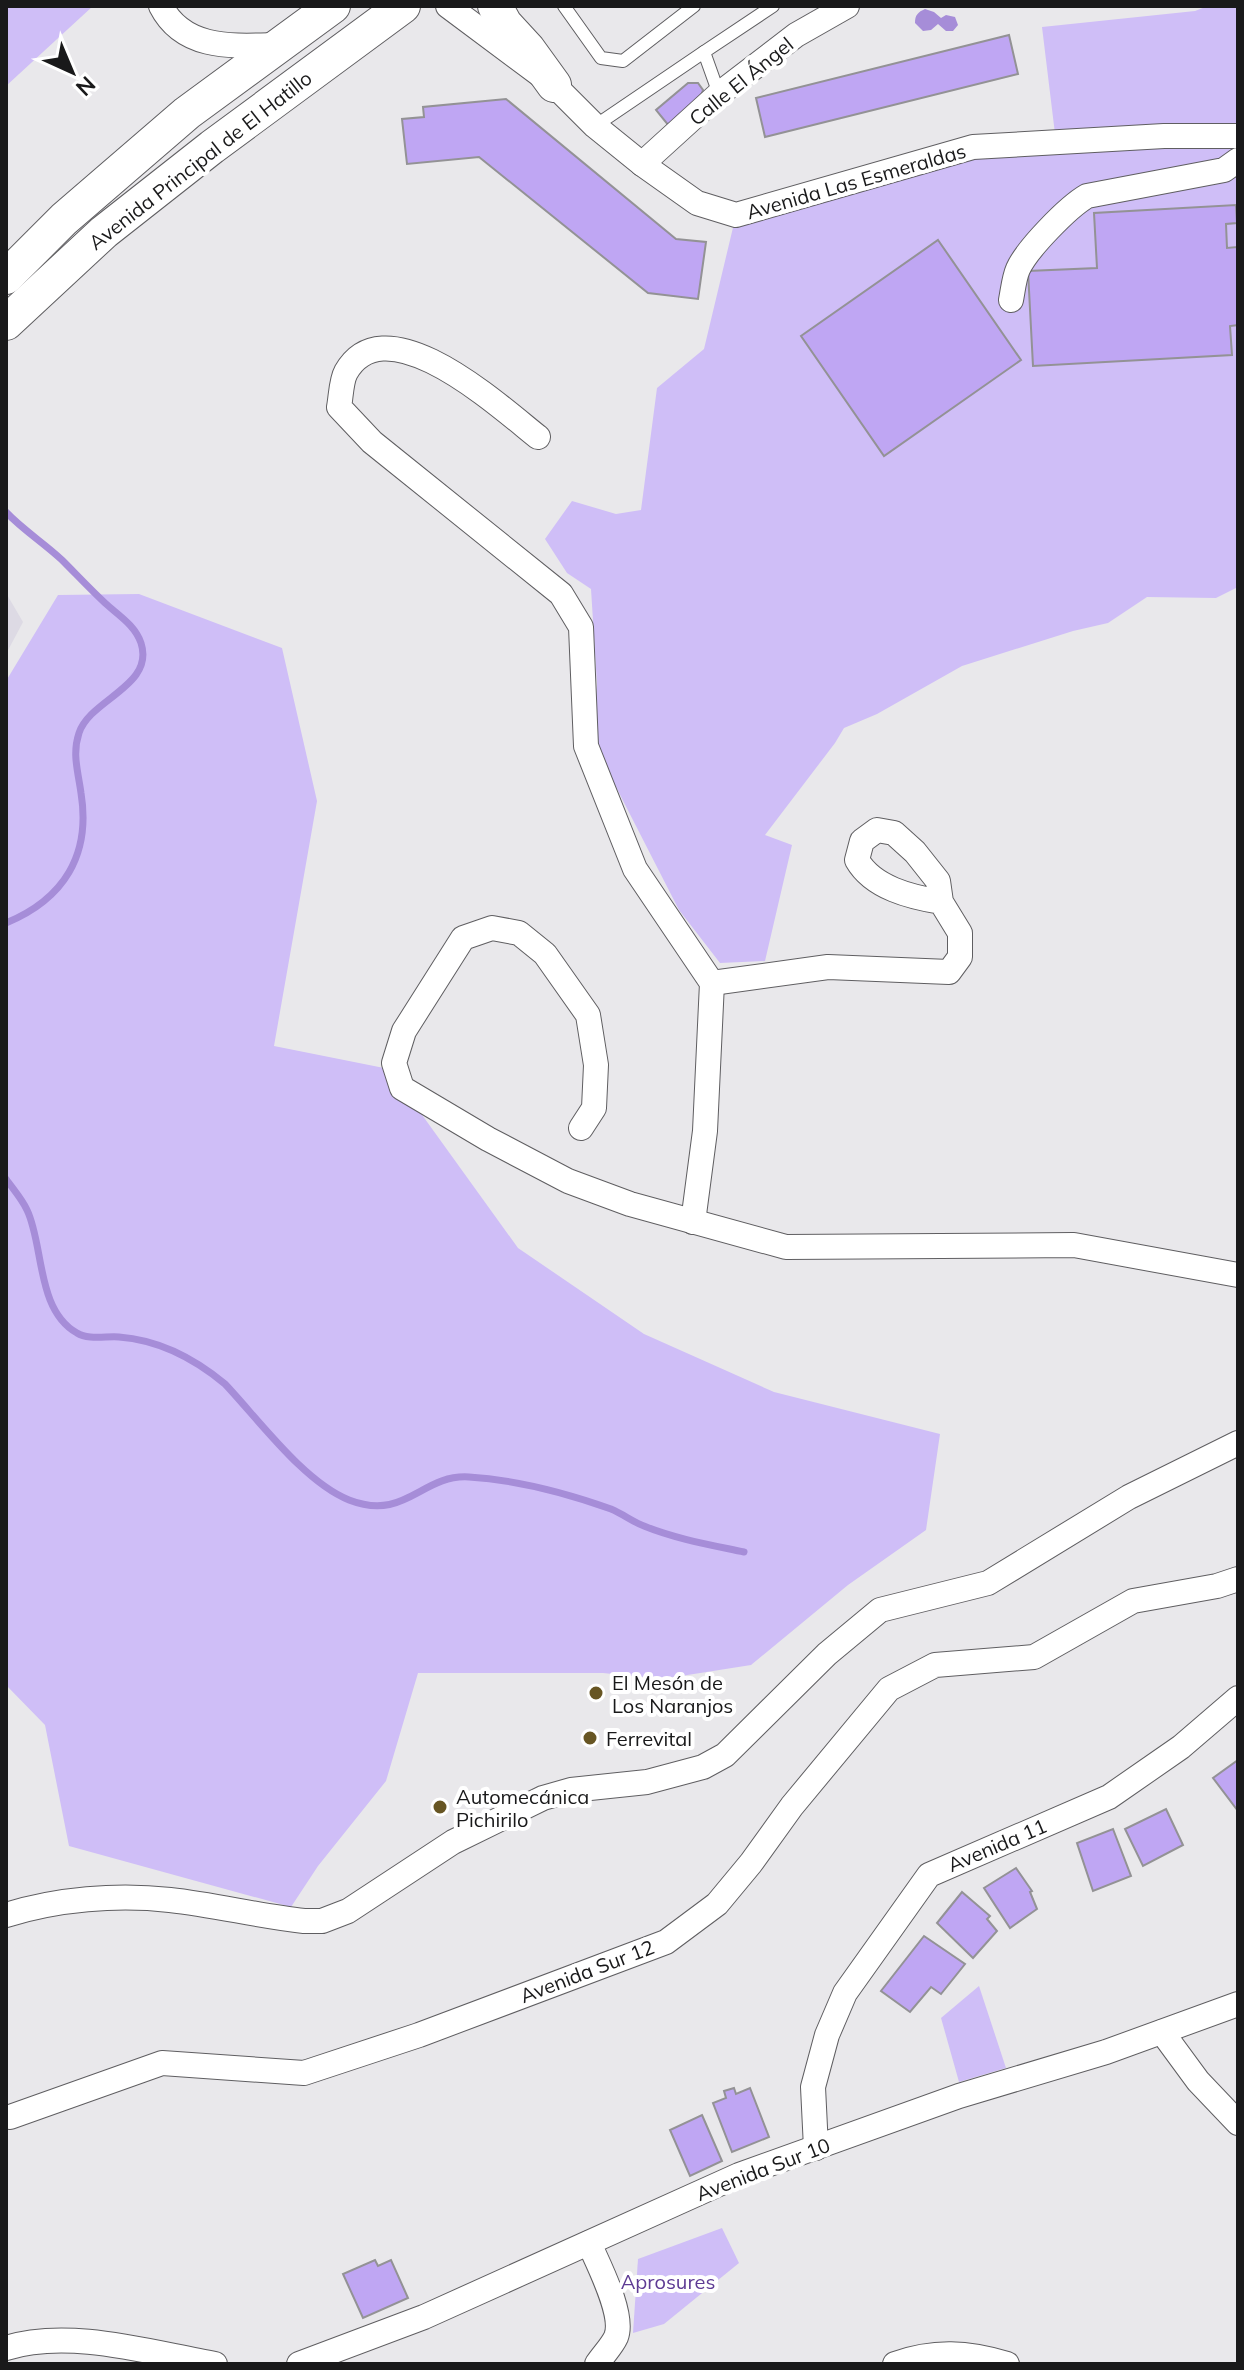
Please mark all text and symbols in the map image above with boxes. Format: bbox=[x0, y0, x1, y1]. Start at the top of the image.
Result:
street label: Calle El Ángel bbox=[684, 31, 798, 131]
north arrow bbox=[32, 32, 112, 112]
street label: Avenida Principal de El Hatillo bbox=[83, 65, 317, 255]
text: N bbox=[70, 71, 102, 102]
street label: Avenida Las Esmeraldas bbox=[743, 138, 969, 224]
place label: El Mesón de Los Naranjos bbox=[612, 1670, 733, 1718]
marker: El Mesón de Los Naranjos bbox=[587, 1684, 605, 1702]
place label: Ferrevital bbox=[606, 1726, 692, 1751]
marker: Ferrevital bbox=[581, 1729, 599, 1747]
place label: Automecánica Pichirilo bbox=[456, 1784, 589, 1832]
marker: Automecánica Pichirilo bbox=[431, 1798, 449, 1816]
street label: Avenida 11 bbox=[944, 1813, 1050, 1877]
street label: Avenida Sur 12 bbox=[516, 1934, 658, 2008]
street label: Avenida Sur 10 bbox=[692, 2132, 834, 2206]
park label: Aprosures bbox=[621, 2269, 715, 2294]

